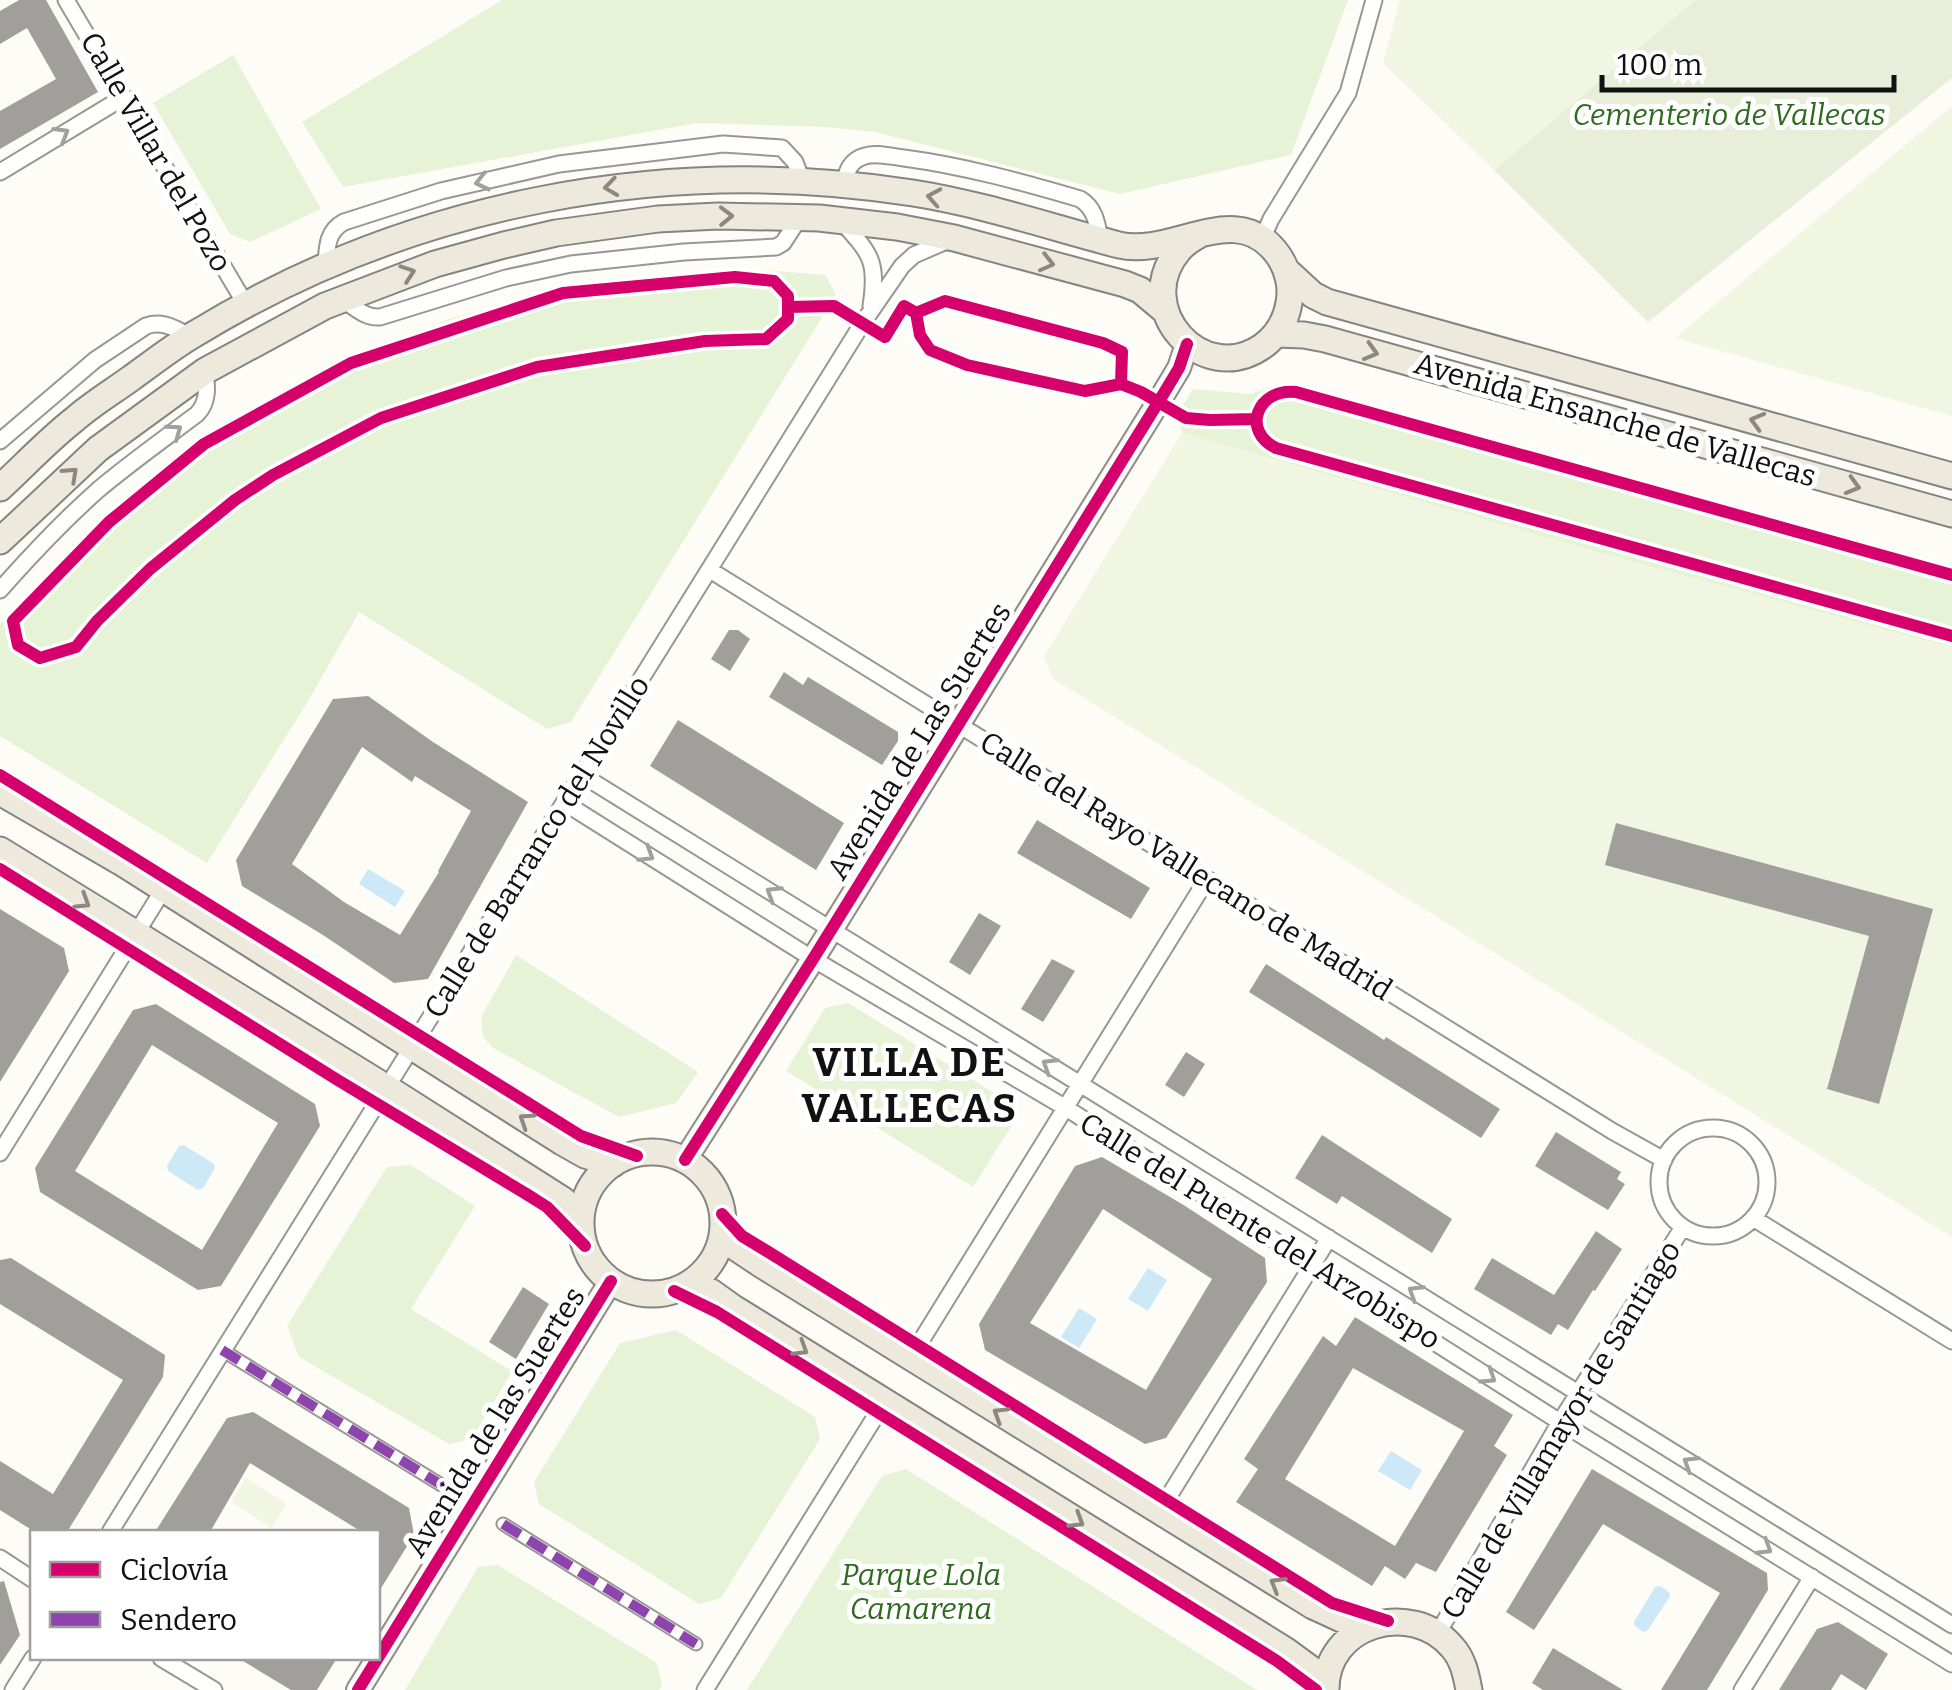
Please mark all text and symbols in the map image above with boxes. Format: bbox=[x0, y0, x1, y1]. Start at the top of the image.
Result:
street label: Calle Villar del Pozo bbox=[73, 26, 239, 278]
scale bar bbox=[1602, 30, 1894, 92]
text: 100 m bbox=[1617, 47, 1703, 83]
park label: Cementerio de Vallecas bbox=[1572, 97, 1886, 133]
one-way arrow bbox=[51, 127, 69, 146]
one-way arrow bbox=[474, 170, 491, 191]
one-way arrow bbox=[602, 176, 619, 197]
one-way arrow bbox=[926, 187, 942, 208]
one-way arrow bbox=[720, 205, 735, 227]
one-way arrow bbox=[1038, 251, 1055, 272]
one-way arrow bbox=[398, 265, 415, 285]
one-way arrow bbox=[1362, 341, 1380, 362]
street label: Avenida Ensanche de Vallecas bbox=[1410, 345, 1820, 495]
one-way arrow bbox=[1749, 412, 1766, 433]
one-way arrow bbox=[164, 425, 182, 442]
one-way arrow bbox=[59, 468, 78, 486]
one-way arrow bbox=[1844, 475, 1861, 496]
street label: Avenida de Las Suertes bbox=[819, 596, 1019, 886]
street label: Calle de Barranco del Novillo bbox=[417, 669, 657, 1025]
street label: Calle del Rayo Vallecano de Madrid bbox=[973, 724, 1399, 1008]
one-way arrow bbox=[637, 843, 655, 862]
one-way arrow bbox=[766, 887, 784, 906]
one-way arrow bbox=[72, 889, 90, 908]
district label: VILLA DE VALLECAS bbox=[801, 1039, 1019, 1133]
one-way arrow bbox=[1042, 1058, 1060, 1077]
street label: Calle del Puente del Arzobispo bbox=[1073, 1105, 1447, 1357]
one-way arrow bbox=[519, 1113, 537, 1132]
street label: Calle de Villamayor de Santiago bbox=[1434, 1234, 1688, 1626]
street label: Avenida de las Suertes bbox=[397, 1280, 593, 1564]
one-way arrow bbox=[1407, 1285, 1425, 1304]
one-way arrow bbox=[790, 1337, 808, 1356]
one-way arrow bbox=[1478, 1364, 1496, 1383]
one-way arrow bbox=[993, 1407, 1011, 1426]
one-way arrow bbox=[1683, 1457, 1701, 1476]
one-way arrow bbox=[1066, 1508, 1084, 1527]
legend bbox=[30, 1530, 380, 1660]
one-way arrow bbox=[1754, 1535, 1772, 1554]
text: Ciclovía bbox=[120, 1552, 228, 1588]
park label: Parque Lola Camarena bbox=[841, 1557, 1001, 1627]
one-way arrow bbox=[1269, 1577, 1287, 1596]
text: Sendero bbox=[120, 1602, 237, 1638]

